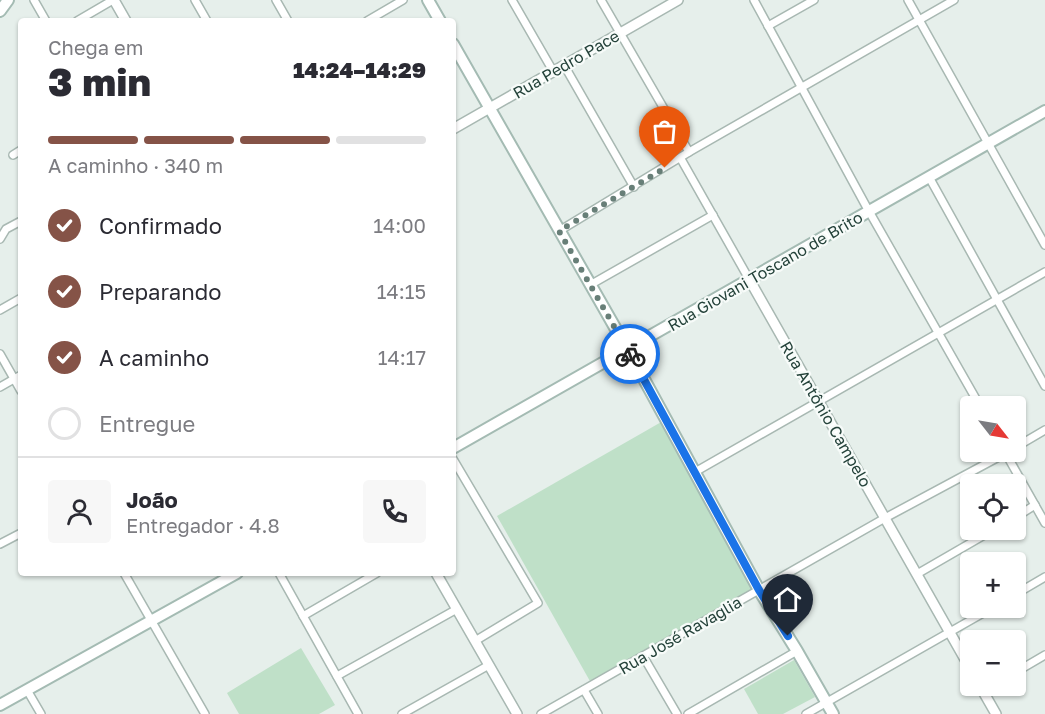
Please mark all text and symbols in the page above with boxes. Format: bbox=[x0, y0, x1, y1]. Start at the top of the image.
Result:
street label: Rua Pedro Pace bbox=[509, 25, 623, 103]
text: Chega em bbox=[48, 35, 143, 59]
text: 14:24–14:29 bbox=[293, 56, 426, 83]
text: 3 min bbox=[48, 58, 151, 105]
pin bbox=[639, 106, 690, 168]
icon: bag bbox=[648, 115, 681, 148]
text: A caminho · 340 m bbox=[48, 153, 223, 177]
street label: Rua Giovani Toscano de Brito bbox=[664, 207, 866, 335]
icon: check bbox=[48, 209, 81, 242]
text: Confirmado bbox=[99, 212, 222, 239]
text: 14:00 bbox=[373, 213, 426, 237]
icon: check bbox=[48, 275, 81, 308]
text: Preparando bbox=[99, 278, 222, 305]
text: 14:15 bbox=[377, 279, 426, 303]
courier bbox=[600, 324, 660, 384]
street label: Rua Antônio Campelo bbox=[776, 337, 876, 491]
icon: bike bbox=[614, 338, 647, 371]
icon: check bbox=[48, 341, 81, 374]
text: A caminho bbox=[99, 344, 209, 371]
text: 14:17 bbox=[378, 345, 426, 369]
north arrow bbox=[960, 396, 1026, 462]
map controls bbox=[960, 396, 1026, 696]
text: Entregue bbox=[99, 410, 195, 437]
button: locate bbox=[960, 474, 1026, 540]
button: person bbox=[48, 480, 111, 543]
button: phone bbox=[363, 480, 426, 543]
text: João bbox=[126, 486, 178, 513]
text: Entregador · 4.8 bbox=[126, 513, 280, 537]
button: + bbox=[960, 552, 1026, 618]
pin bbox=[762, 574, 813, 636]
icon: home bbox=[771, 583, 804, 616]
street label: Rua José Ravaglia bbox=[615, 592, 745, 678]
button: − bbox=[960, 630, 1026, 696]

